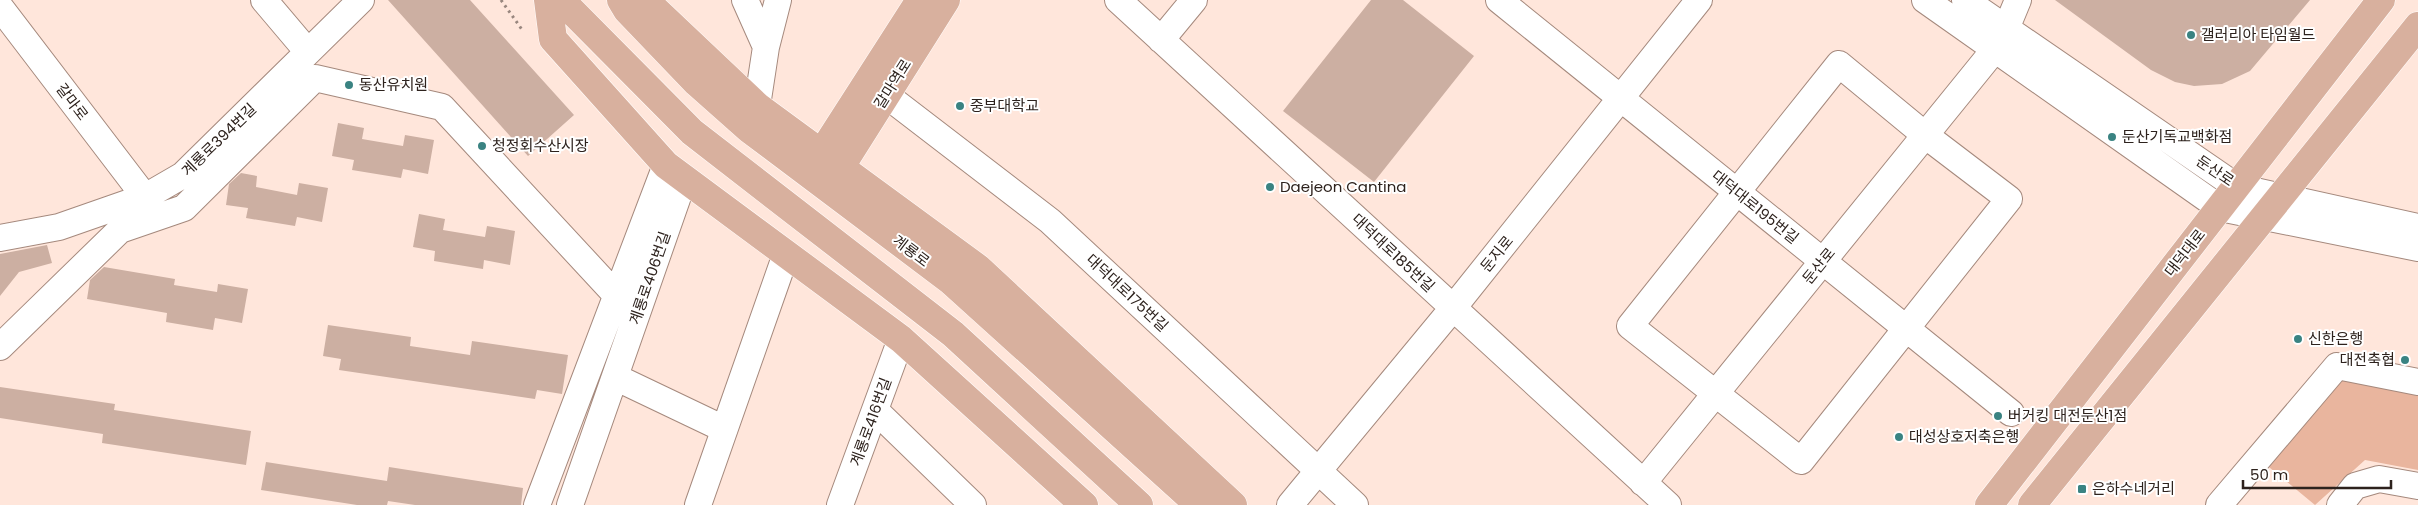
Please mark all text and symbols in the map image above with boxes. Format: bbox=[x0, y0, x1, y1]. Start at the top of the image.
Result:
place label: 갤러리아 타임월드 bbox=[2201, 24, 2316, 45]
marker: 갤러리아 타임월드 bbox=[2185, 29, 2197, 41]
street label: 갈마역로 bbox=[869, 55, 916, 113]
place label: 동산유치원 bbox=[359, 74, 428, 95]
street label: 갈마로 bbox=[52, 79, 93, 125]
marker: 동산유치원 bbox=[343, 79, 355, 91]
place label: 중부대학교 bbox=[970, 95, 1039, 116]
street label: 계룡로394번길 bbox=[177, 98, 261, 181]
marker: 중부대학교 bbox=[954, 100, 966, 112]
place label: 둔산기독교백화점 bbox=[2122, 126, 2232, 147]
marker: 둔산기독교백화점 bbox=[2106, 131, 2118, 143]
place label: 청정회수산시장 bbox=[492, 135, 589, 156]
marker: 청정회수산시장 bbox=[476, 140, 488, 152]
street label: 둔산로 bbox=[2192, 150, 2238, 191]
street label: 대덕대로195번길 bbox=[1707, 165, 1803, 248]
place label: Daejeon Cantina bbox=[1280, 176, 1406, 197]
marker: Daejeon Cantina bbox=[1264, 181, 1276, 193]
street label: 대덕대로185번길 bbox=[1347, 209, 1439, 297]
street label: 대덕대로 bbox=[2159, 224, 2210, 281]
street label: 계룡로406번길 bbox=[624, 228, 675, 327]
street label: 계룡로 bbox=[888, 230, 934, 271]
street label: 둔지로 bbox=[1475, 231, 1518, 276]
street label: 둔산로 bbox=[1797, 243, 1840, 288]
street label: 대덕대로175번길 bbox=[1082, 249, 1173, 336]
place label: 신한은행 bbox=[2308, 328, 2363, 349]
marker: 신한은행 bbox=[2292, 333, 2304, 345]
place label: 대전축협 bbox=[2340, 349, 2395, 370]
marker: 대전축협 bbox=[2399, 354, 2411, 366]
street label: 계룡로416번길 bbox=[845, 375, 896, 469]
place label: 버거킹 대전둔산1점 bbox=[2008, 405, 2127, 426]
marker: 버거킹 대전둔산1점 bbox=[1992, 410, 2004, 422]
place label: 대성상호저축은행 bbox=[1909, 426, 2019, 447]
marker: 대성상호저축은행 bbox=[1893, 431, 1905, 443]
scale bar bbox=[2243, 458, 2390, 490]
text: 50 m bbox=[2250, 464, 2288, 485]
place label: 은하수네거리 bbox=[2092, 478, 2175, 499]
marker: 은하수네거리 bbox=[2076, 483, 2088, 495]

